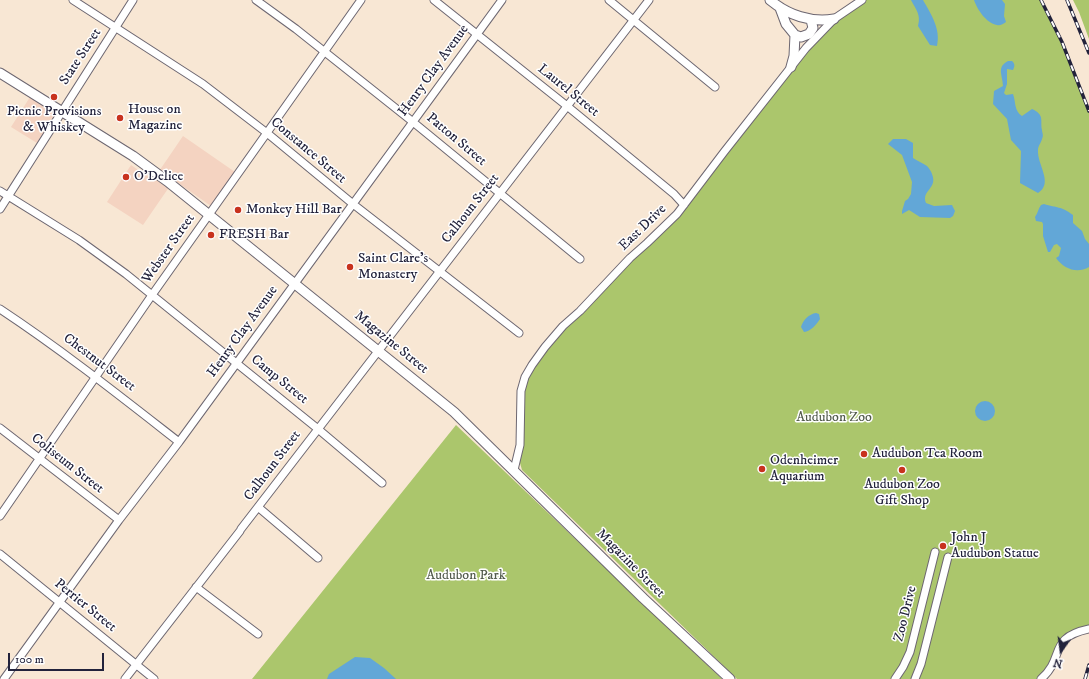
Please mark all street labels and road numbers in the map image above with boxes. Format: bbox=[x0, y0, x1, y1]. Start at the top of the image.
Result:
street label: Henry Clay Avenue bbox=[395, 22, 473, 120]
street label: State Street bbox=[56, 26, 106, 88]
street label: Laurel Street bbox=[534, 61, 602, 121]
street label: Patton Street bbox=[423, 110, 489, 170]
street label: Constance Street bbox=[267, 114, 349, 188]
street label: Calhoun Street bbox=[439, 171, 503, 247]
street label: East Drive bbox=[616, 201, 670, 255]
street label: Webster Street bbox=[139, 211, 199, 287]
street label: Henry Clay Avenue bbox=[204, 283, 282, 381]
street label: Magazine Street bbox=[351, 308, 431, 378]
street label: Chestnut Street bbox=[60, 330, 138, 396]
street label: Camp Street bbox=[247, 352, 311, 408]
street label: Calhoun Street bbox=[241, 428, 305, 504]
street label: Coliseum Street bbox=[27, 430, 107, 498]
street label: Magazine Street bbox=[592, 526, 668, 602]
street label: Perrier Street bbox=[51, 576, 119, 636]
street label: Zoo Drive bbox=[891, 584, 921, 644]

